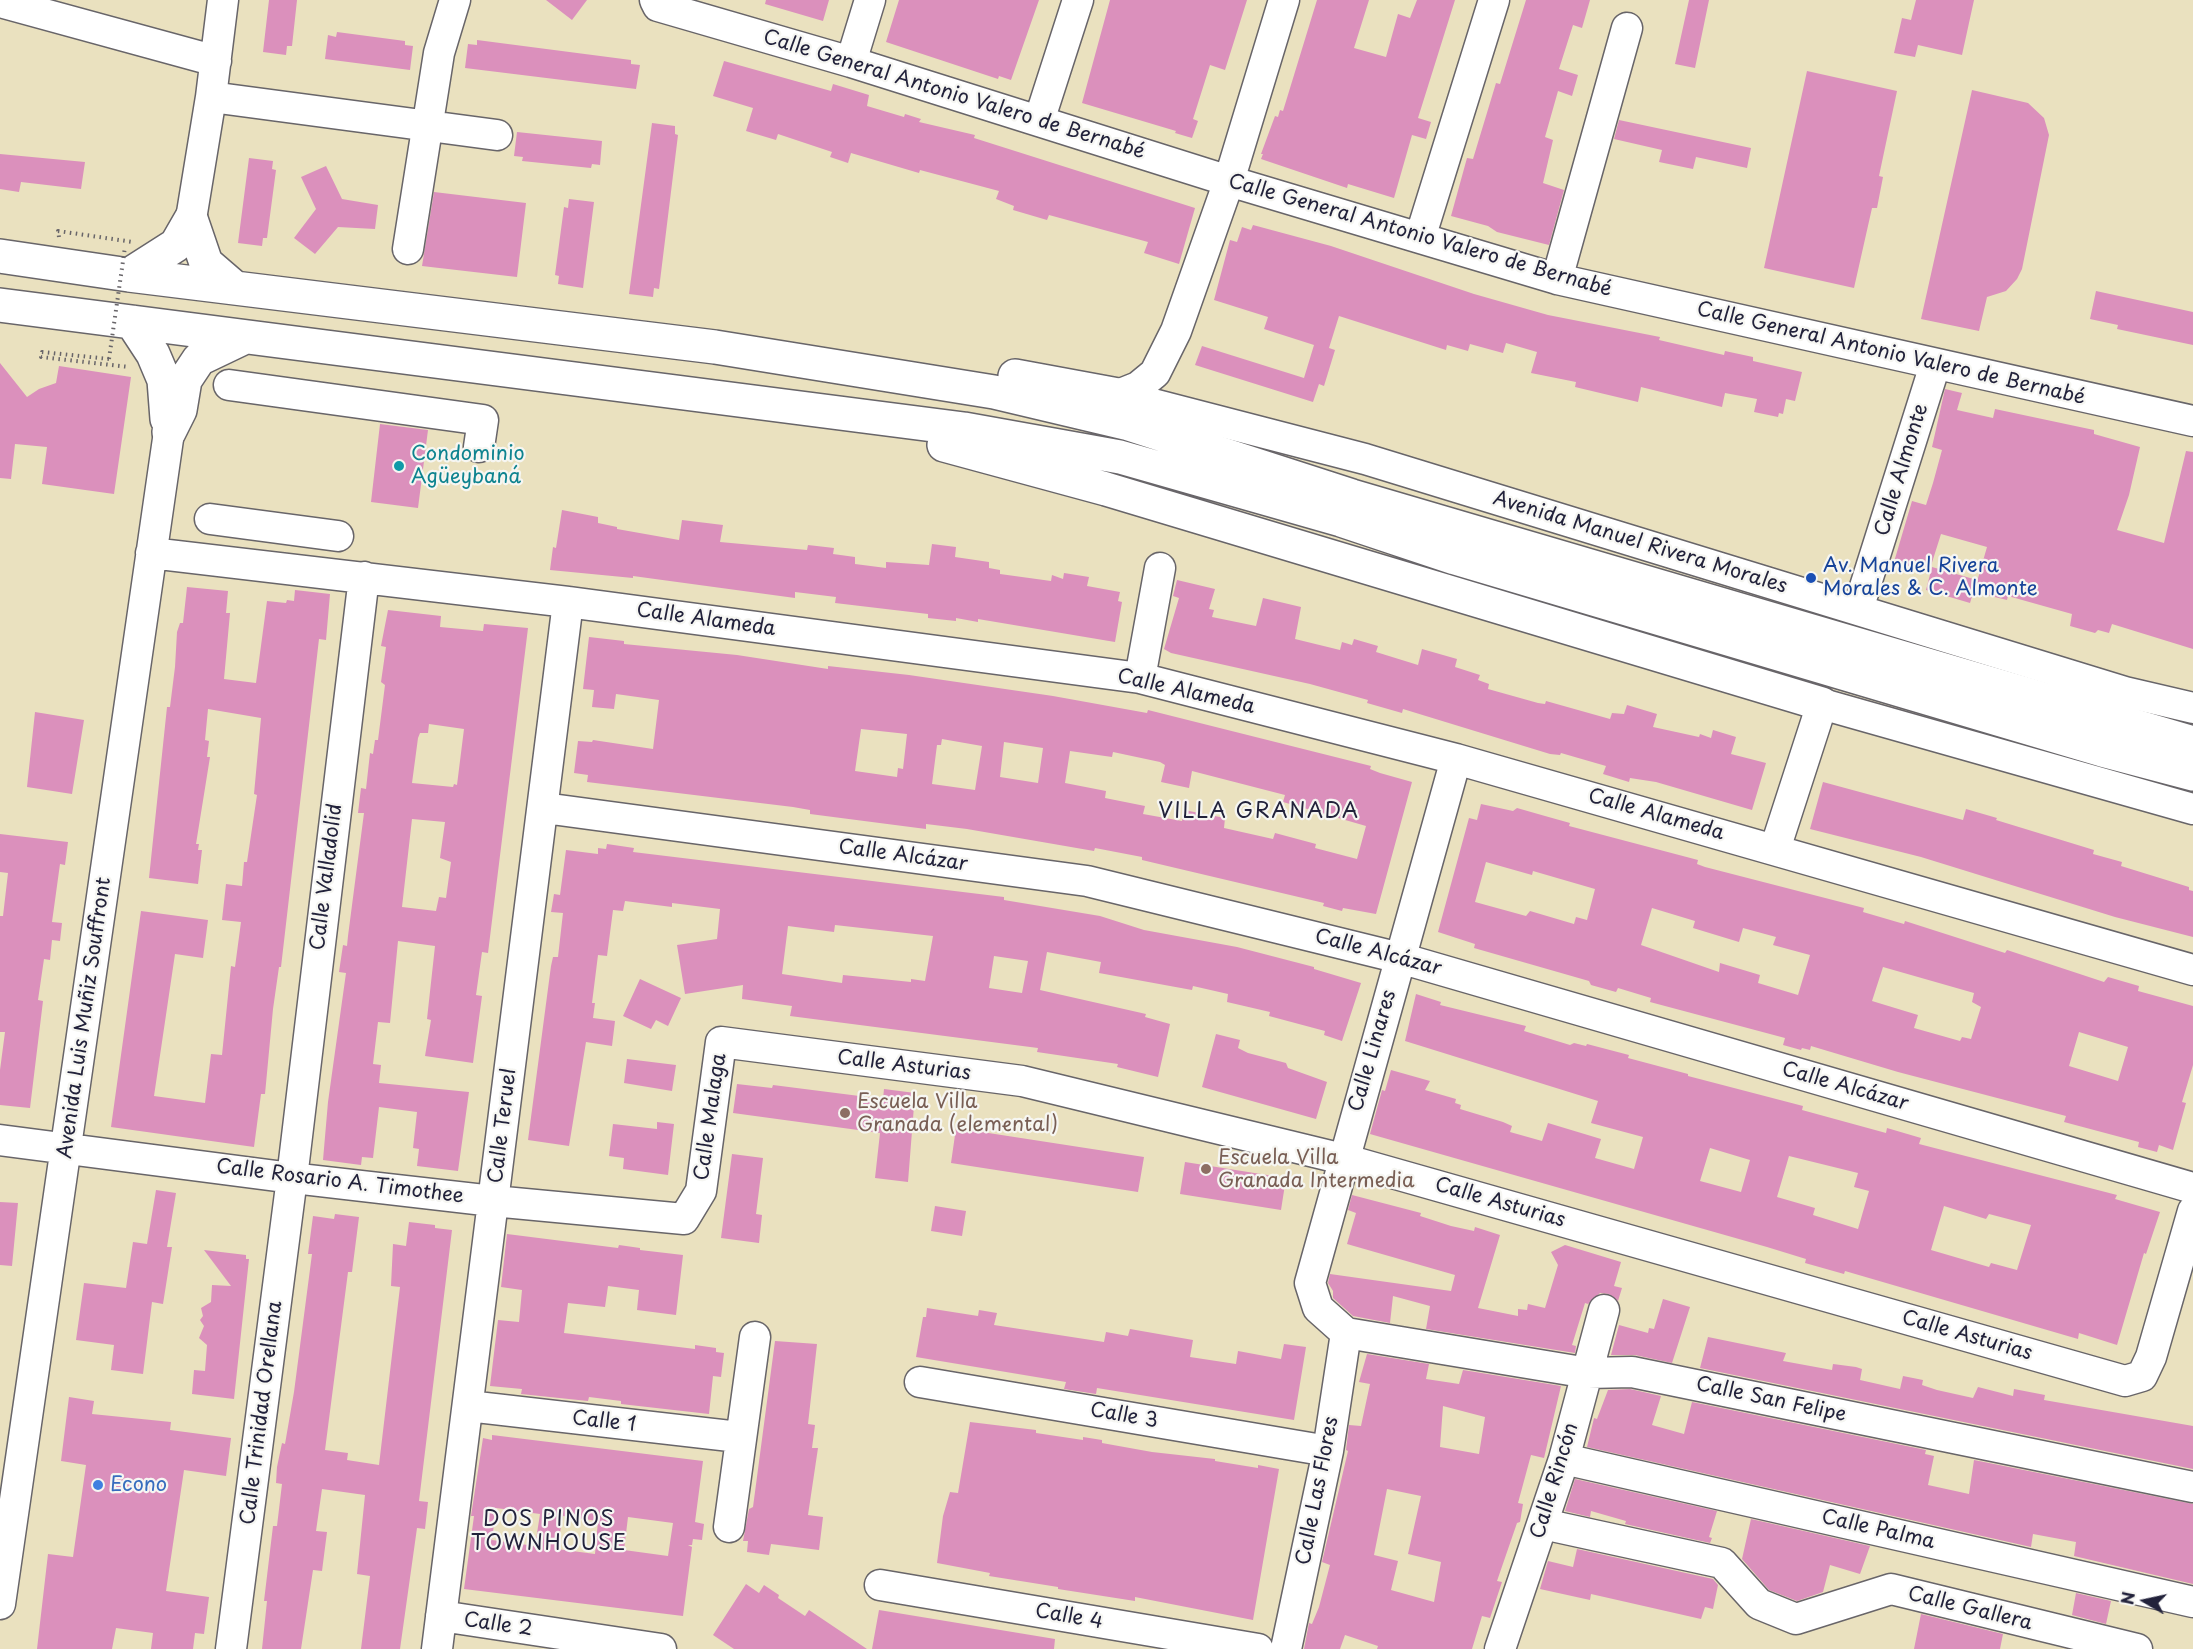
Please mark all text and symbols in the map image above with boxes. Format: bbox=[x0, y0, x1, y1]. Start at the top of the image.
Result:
street label: Calle General Antonio Valero de Bernabé bbox=[760, 25, 1148, 165]
street label: Calle General Antonio Valero de Bernabé bbox=[1225, 170, 1615, 302]
street label: Calle General Antonio Valero de Bernabé bbox=[1694, 298, 2088, 410]
street label: Calle Almonte bbox=[1870, 401, 1934, 539]
place label: Condominio Agüeybaná bbox=[411, 442, 525, 489]
marker: Condominio Agüeybaná bbox=[392, 459, 406, 473]
street label: Avenida Manuel Rivera Morales bbox=[1490, 487, 1790, 599]
place label: Av. Manuel Rivera Morales & C. Almonte bbox=[1823, 554, 2038, 601]
marker: Av. Manuel Rivera Morales & C. Almonte bbox=[1804, 571, 1818, 585]
street label: Calle Alameda bbox=[635, 598, 777, 642]
street label: Calle Alameda bbox=[1115, 665, 1257, 719]
street label: Calle Alameda bbox=[1585, 784, 1727, 846]
district label: VILLA GRANADA bbox=[1159, 799, 1359, 825]
street label: Calle Valladolid bbox=[306, 802, 348, 952]
street label: Calle Alcázar bbox=[837, 835, 969, 877]
street label: Avenida Luis Muñiz Souffront bbox=[53, 876, 117, 1160]
street label: Calle Alcázar bbox=[1312, 925, 1444, 981]
street label: Calle Linares bbox=[1344, 987, 1402, 1115]
street label: Calle Asturias bbox=[836, 1046, 972, 1086]
street label: Calle Malaga bbox=[690, 1052, 732, 1182]
street label: Calle Alcázar bbox=[1779, 1058, 1911, 1116]
street label: Calle Teruel bbox=[484, 1067, 522, 1185]
place label: Escuela Villa Granada (elemental) bbox=[857, 1090, 1058, 1137]
marker: Escuela Villa Granada (elemental) bbox=[838, 1106, 852, 1120]
place label: Escuela Villa Granada Intermedia bbox=[1218, 1146, 1414, 1193]
street label: Calle Rosario A. Timothee bbox=[215, 1155, 465, 1209]
marker: Escuela Villa Granada Intermedia bbox=[1199, 1162, 1213, 1176]
street label: Calle Asturias bbox=[1432, 1173, 1568, 1233]
street label: Calle Trinidad Orellana bbox=[236, 1300, 288, 1526]
street label: Calle Asturias bbox=[1899, 1306, 2035, 1366]
street label: Calle San Felipe bbox=[1694, 1372, 1848, 1428]
street label: Calle 3 bbox=[1088, 1398, 1160, 1434]
street label: Calle 1 bbox=[571, 1407, 637, 1437]
street label: Calle Las Flores bbox=[1292, 1415, 1344, 1567]
street label: Calle Rincón bbox=[1526, 1420, 1584, 1542]
place label: Econo bbox=[110, 1473, 167, 1497]
marker: Econo bbox=[91, 1478, 105, 1492]
street label: Calle Palma bbox=[1819, 1505, 1937, 1555]
district label: DOS PINOS TOWNHOUSE bbox=[471, 1507, 627, 1557]
north arrow bbox=[2115, 1571, 2175, 1631]
street label: Calle Gallera bbox=[1905, 1582, 2035, 1636]
text: N bbox=[2114, 1590, 2140, 1606]
street label: Calle 4 bbox=[1033, 1599, 1105, 1635]
street label: Calle 2 bbox=[462, 1608, 534, 1642]

